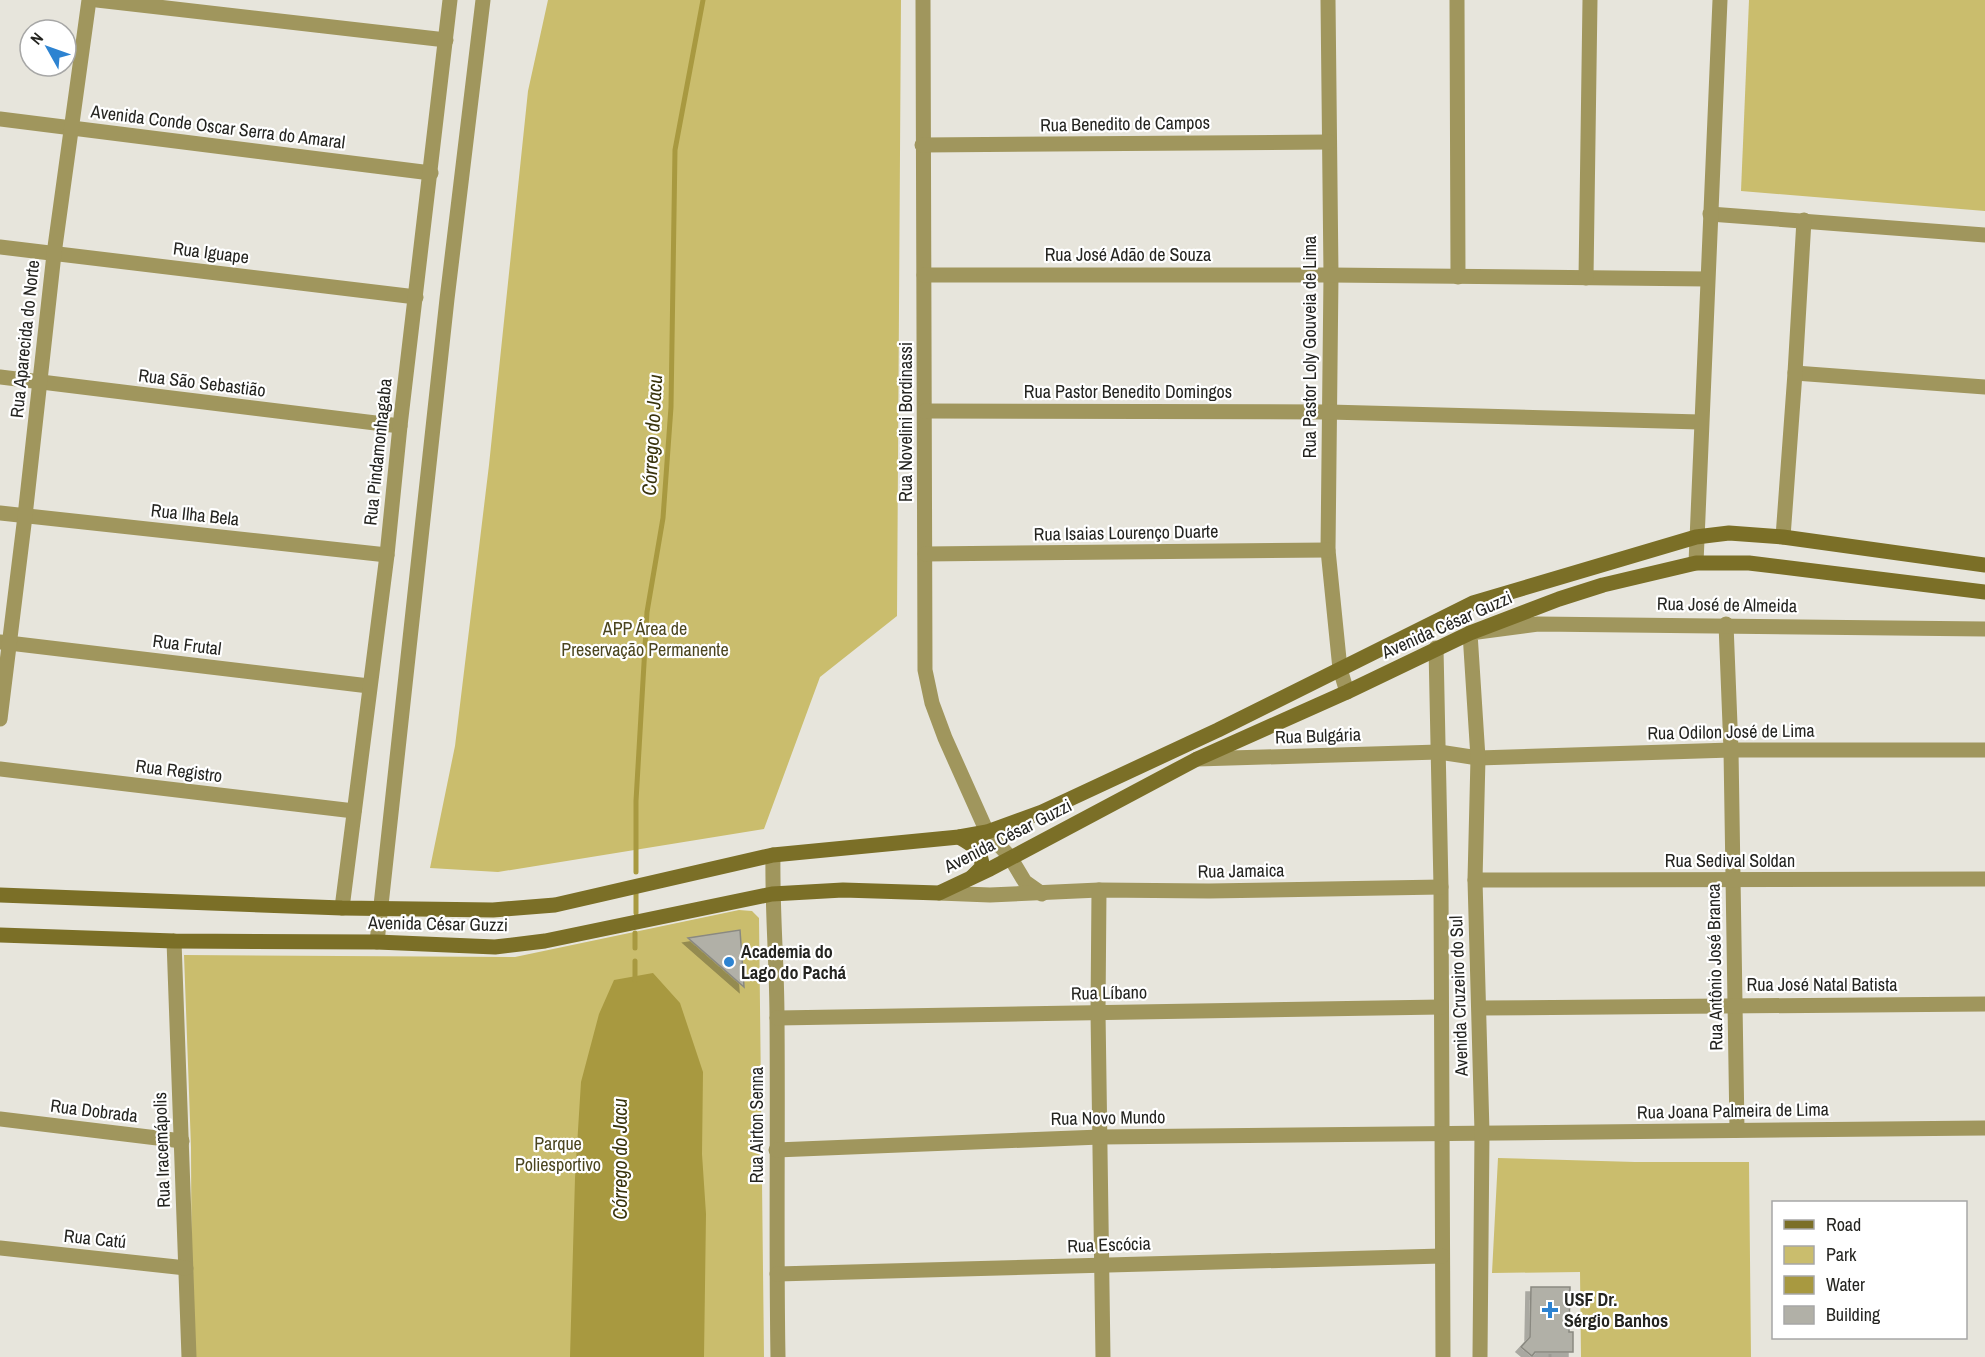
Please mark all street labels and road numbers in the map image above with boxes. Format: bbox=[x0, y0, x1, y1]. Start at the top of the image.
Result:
street label: Avenida Conde Oscar Serra do Amaral bbox=[89, 98, 346, 154]
street label: Rua Benedito de Campos bbox=[1040, 110, 1210, 137]
street label: Rua Iguape bbox=[172, 235, 250, 270]
street label: Rua Pastor Loly Gouveia de Lima bbox=[1297, 236, 1322, 458]
street label: Rua José Adão de Souza bbox=[1045, 242, 1211, 267]
street label: Rua Aparecida do Norte bbox=[4, 259, 45, 419]
street label: Rua Novelini Bordinassi bbox=[893, 342, 918, 502]
street label: Rua São Sebastião bbox=[137, 362, 267, 403]
street label: Rua Pindamonhagaba bbox=[357, 377, 398, 527]
street label: Rua Pastor Benedito Domingos bbox=[1024, 379, 1232, 404]
street label: Rua Ilha Bela bbox=[150, 497, 240, 532]
street label: Rua Isaias Lourenço Duarte bbox=[1033, 518, 1219, 547]
street label: Avenida César Guzzi bbox=[1377, 585, 1516, 665]
street label: Rua José de Almeida bbox=[1657, 591, 1797, 618]
street label: Rua Frutal bbox=[151, 628, 223, 661]
street label: Rua Odilon José de Lima bbox=[1647, 718, 1815, 745]
street label: Rua Bulgária bbox=[1274, 722, 1361, 749]
street label: Rua Registro bbox=[134, 753, 224, 788]
street label: Avenida César Guzzi bbox=[939, 793, 1076, 879]
street label: Rua Sedival Soldan bbox=[1665, 848, 1795, 873]
street label: Rua Jamaica bbox=[1197, 857, 1285, 884]
street label: Rua Antônio José Branca bbox=[1701, 883, 1728, 1051]
street label: Avenida César Guzzi bbox=[367, 910, 508, 937]
street label: Avenida Cruzeiro do Sul bbox=[1443, 915, 1474, 1078]
street label: Rua José Natal Batista bbox=[1747, 972, 1897, 997]
street label: Rua Líbano bbox=[1071, 979, 1147, 1006]
street label: Rua Airton Senna bbox=[744, 1067, 769, 1183]
street label: Rua Iracemápolis bbox=[147, 1092, 176, 1208]
street label: Rua Dobrada bbox=[49, 1093, 139, 1128]
street label: Rua Joana Palmeira de Lima bbox=[1637, 1096, 1829, 1125]
street label: Rua Novo Mundo bbox=[1050, 1104, 1166, 1131]
street label: Rua Catú bbox=[63, 1223, 127, 1254]
street label: Rua Escócia bbox=[1067, 1231, 1151, 1258]

